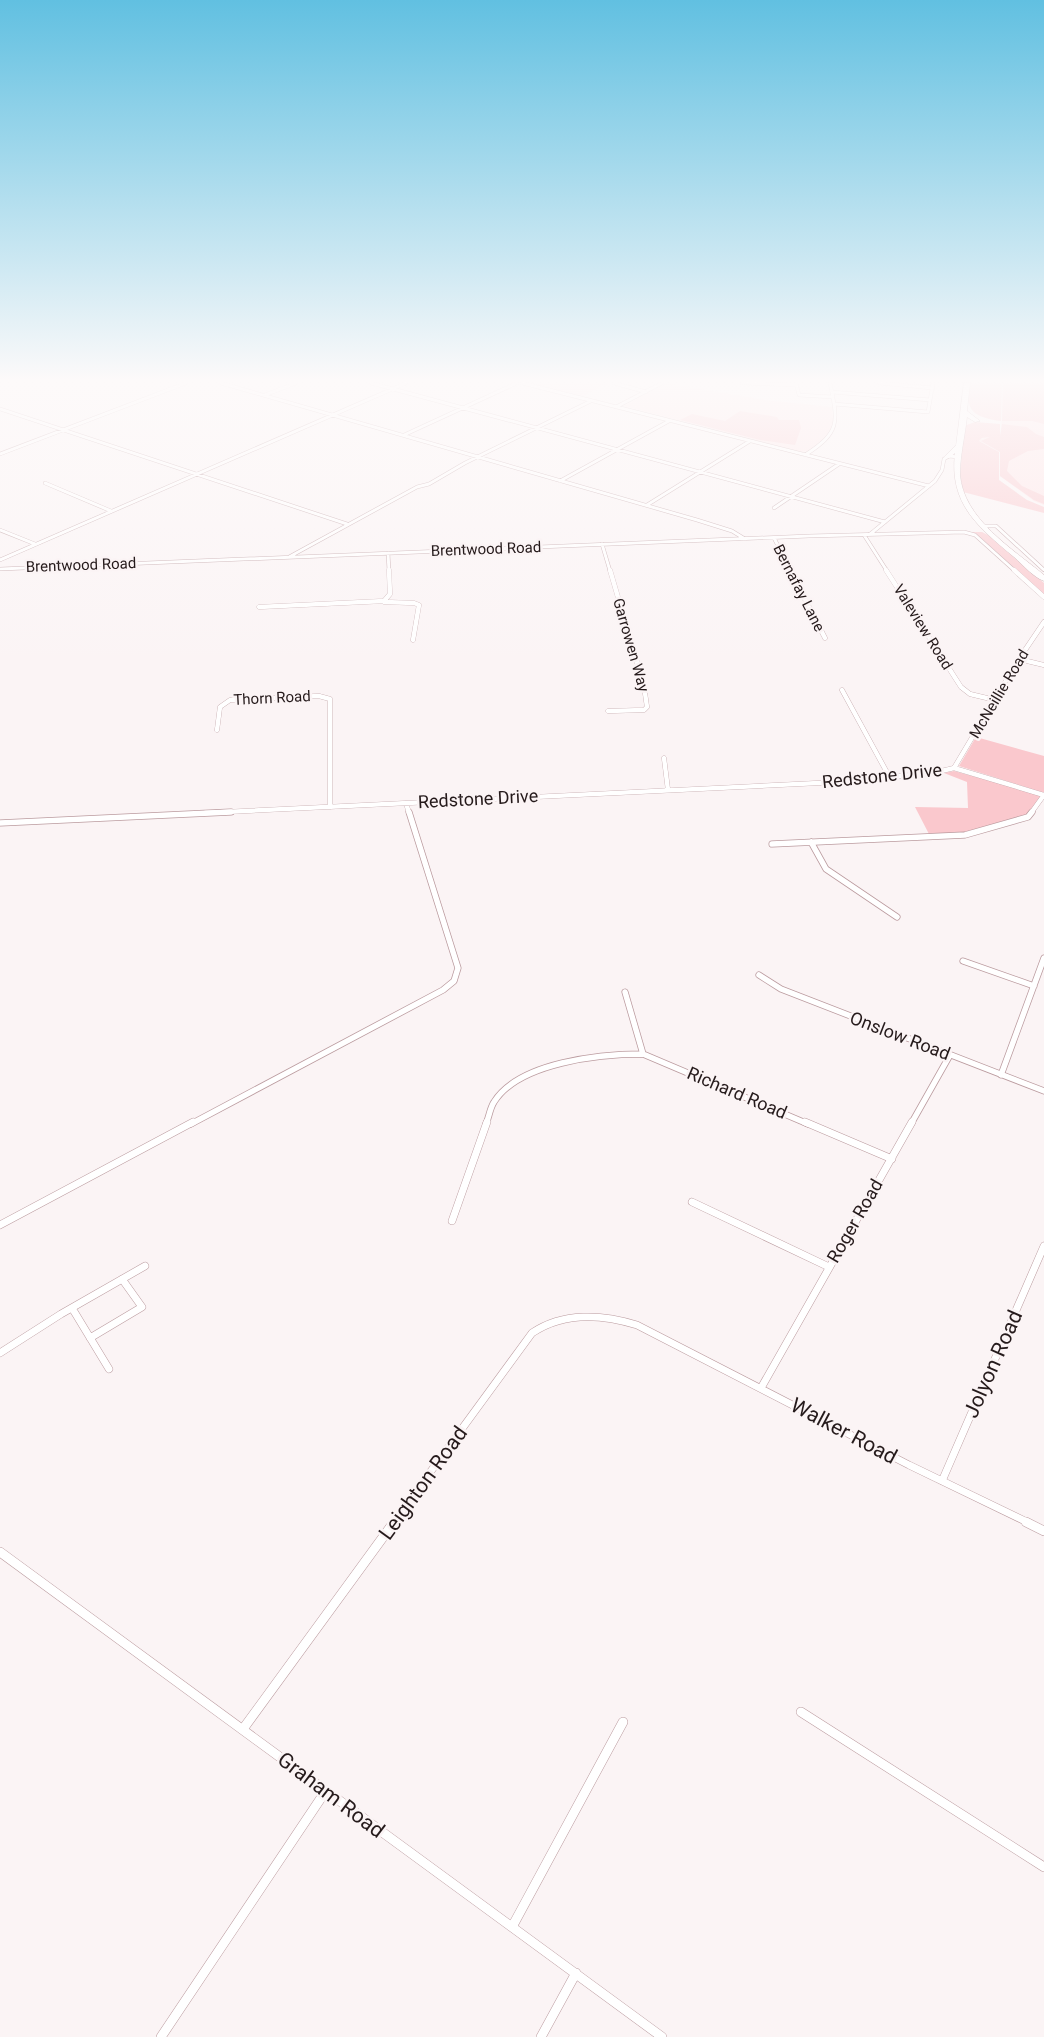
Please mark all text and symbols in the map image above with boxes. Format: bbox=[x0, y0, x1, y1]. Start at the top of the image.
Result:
street label: Brentwood Road bbox=[431, 538, 541, 560]
street label: Bernafay Lane bbox=[769, 541, 829, 635]
street label: Brentwood Road bbox=[26, 554, 136, 576]
street label: Valeview Road bbox=[890, 581, 956, 673]
street label: Garrowen Way bbox=[609, 596, 653, 694]
street label: McNeillie Road bbox=[965, 646, 1033, 742]
street label: Thorn Road bbox=[233, 687, 311, 709]
street label: Redstone Drive bbox=[821, 759, 943, 792]
street label: Redstone Drive bbox=[417, 785, 539, 812]
street label: Onslow Road bbox=[847, 1007, 953, 1064]
street label: Richard Road bbox=[684, 1062, 790, 1123]
street label: Roger Road bbox=[822, 1175, 887, 1266]
street label: Jolyon Road bbox=[959, 1306, 1027, 1422]
street label: Walker Road bbox=[787, 1393, 901, 1469]
street label: Leighton Road bbox=[374, 1422, 472, 1544]
street label: Graham Road bbox=[273, 1747, 389, 1843]

